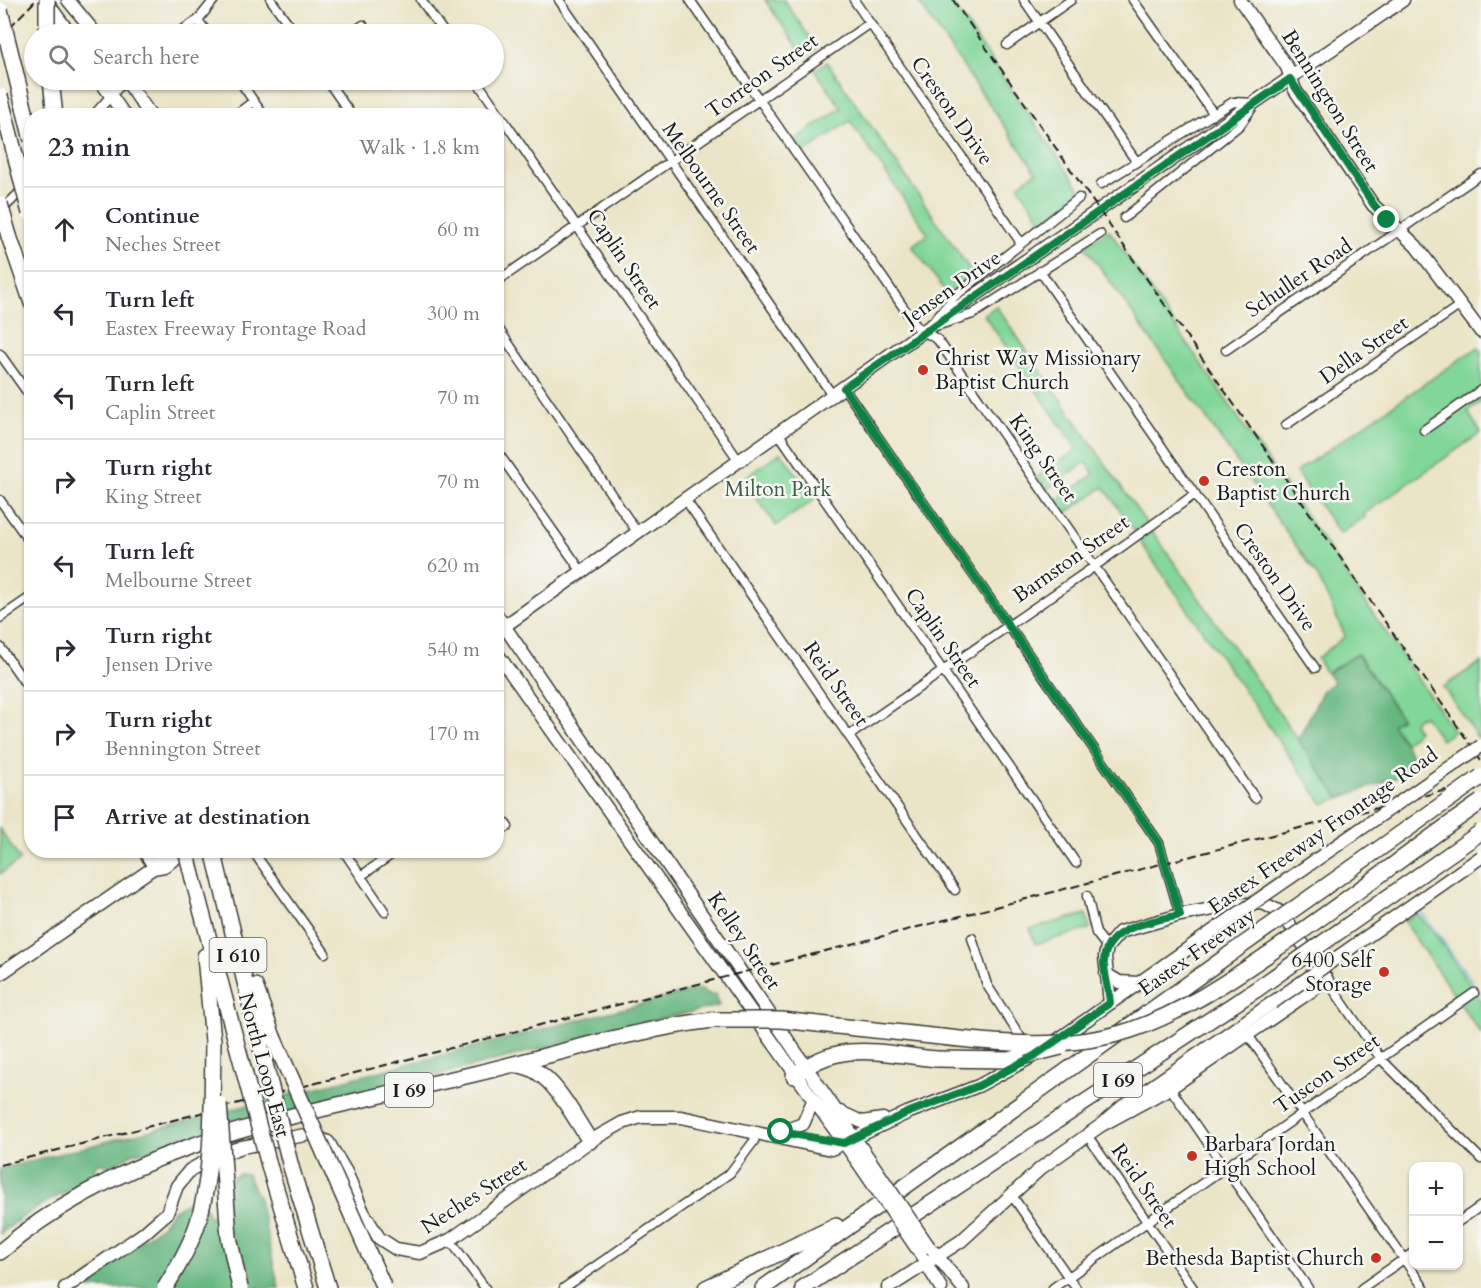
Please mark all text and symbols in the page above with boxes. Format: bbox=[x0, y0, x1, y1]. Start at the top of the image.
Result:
search box bbox=[24, 24, 504, 90]
street label: Bennington Street bbox=[1274, 24, 1386, 178]
street label: Torreon Street bbox=[700, 26, 824, 125]
icon: search bbox=[45, 41, 78, 74]
text: Search here bbox=[93, 42, 200, 72]
street label: Creston Drive bbox=[904, 51, 1000, 171]
street label: Melbourne Street bbox=[655, 117, 767, 260]
text: 23 min bbox=[48, 130, 131, 165]
text: Walk · 1.8 km bbox=[359, 134, 480, 161]
text: Continue bbox=[105, 201, 200, 231]
street label: Caplin Street bbox=[580, 203, 669, 315]
route end bbox=[1373, 206, 1399, 232]
icon: ahead bbox=[48, 213, 81, 246]
text: 60 m bbox=[437, 216, 480, 243]
text: Neches Street bbox=[105, 231, 221, 258]
street label: Schuller Road bbox=[1240, 232, 1358, 324]
street label: Jensen Drive bbox=[895, 244, 1007, 334]
text: Turn left bbox=[105, 285, 194, 315]
icon: left bbox=[48, 297, 81, 330]
text: 300 m bbox=[427, 300, 480, 327]
street label: Della Street bbox=[1314, 309, 1415, 391]
text: Eastex Freeway Frontage Road bbox=[105, 315, 366, 342]
place label: Christ Way Missionary Baptist Church bbox=[935, 344, 1141, 397]
marker: Christ Way Missionary Baptist Church bbox=[916, 363, 930, 377]
text: Turn left bbox=[105, 369, 194, 399]
icon: left bbox=[48, 381, 81, 414]
text: 70 m bbox=[437, 384, 480, 411]
text: Caplin Street bbox=[105, 399, 215, 426]
street label: King Street bbox=[1002, 408, 1084, 508]
text: Turn right bbox=[105, 453, 212, 483]
place label: Creston Baptist Church bbox=[1216, 455, 1351, 508]
icon: right bbox=[48, 465, 81, 498]
text: 70 m bbox=[437, 468, 480, 495]
marker: Creston Baptist Church bbox=[1197, 474, 1211, 488]
park label: Milton Park bbox=[725, 475, 832, 504]
text: King Street bbox=[105, 483, 202, 510]
street label: Barnston Street bbox=[1007, 508, 1135, 610]
street label: Creston Drive bbox=[1227, 517, 1323, 637]
text: Turn left bbox=[105, 537, 194, 567]
icon: left bbox=[48, 549, 81, 582]
text: 620 m bbox=[427, 552, 480, 579]
text: Melbourne Street bbox=[105, 567, 252, 594]
street label: Caplin Street bbox=[898, 582, 988, 694]
text: Turn right bbox=[105, 621, 212, 651]
icon: right bbox=[48, 633, 81, 666]
text: 540 m bbox=[427, 636, 480, 663]
street label: Reid Street bbox=[796, 636, 876, 732]
text: Jensen Drive bbox=[105, 651, 213, 678]
text: Turn right bbox=[105, 705, 212, 735]
icon: right bbox=[48, 717, 81, 750]
text: 170 m bbox=[427, 720, 480, 747]
text: Bennington Street bbox=[105, 735, 261, 762]
street label: Eastex Freeway Frontage Road bbox=[1202, 740, 1444, 922]
icon: arrive bbox=[48, 801, 81, 834]
text: Arrive at destination bbox=[105, 802, 310, 832]
street label: Kelley Street bbox=[700, 886, 788, 996]
street label: Eastex Freeway bbox=[1133, 901, 1261, 1003]
road number: I 610 bbox=[210, 938, 266, 972]
place label: 6400 Self Storage bbox=[1292, 946, 1376, 999]
marker: 6400 Self Storage bbox=[1377, 965, 1391, 979]
street label: North Loop East bbox=[231, 989, 297, 1141]
street label: Tuscon Street bbox=[1268, 1027, 1386, 1121]
road number: I 69 bbox=[1094, 1063, 1142, 1097]
road number: I 69 bbox=[385, 1073, 433, 1107]
route start bbox=[767, 1118, 793, 1144]
place label: Barbara Jordan High School bbox=[1204, 1130, 1336, 1183]
street label: Reid Street bbox=[1104, 1138, 1184, 1234]
marker: Barbara Jordan High School bbox=[1185, 1149, 1199, 1163]
street label: Neches Street bbox=[415, 1151, 533, 1241]
map controls bbox=[1409, 1162, 1463, 1270]
button: + bbox=[1409, 1162, 1463, 1216]
button: − bbox=[1409, 1216, 1463, 1270]
place label: Bethesda Baptist Church bbox=[1145, 1244, 1364, 1273]
marker: Bethesda Baptist Church bbox=[1369, 1251, 1383, 1265]

